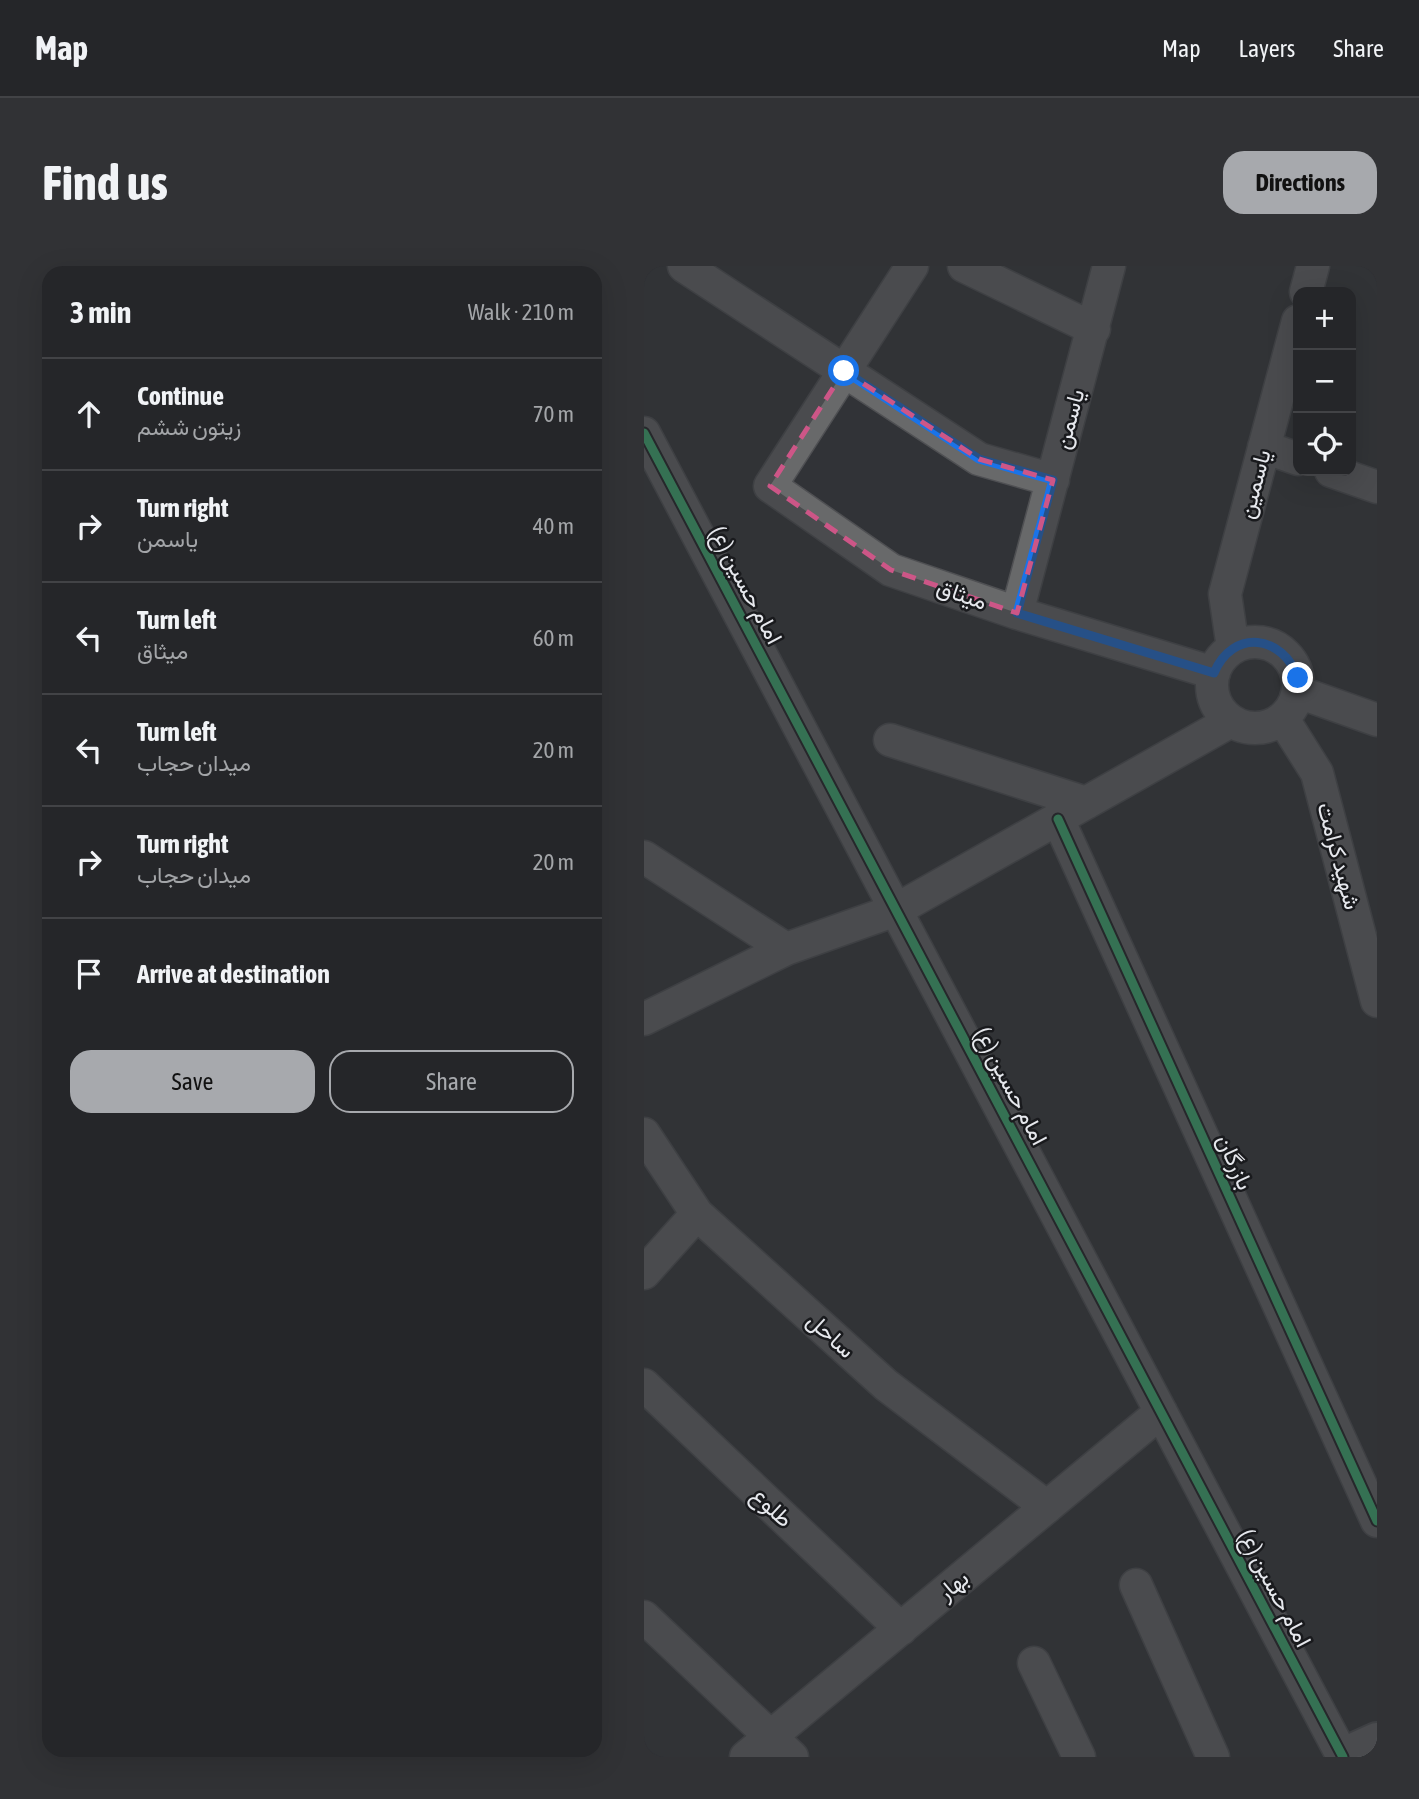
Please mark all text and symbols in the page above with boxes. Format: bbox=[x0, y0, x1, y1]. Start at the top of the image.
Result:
text: Map bbox=[35, 29, 88, 67]
text: Map bbox=[1162, 35, 1201, 62]
text: Layers bbox=[1239, 35, 1295, 62]
text: Share bbox=[1333, 35, 1384, 62]
button: Directions bbox=[1223, 151, 1377, 214]
text: Find us bbox=[42, 154, 168, 210]
map controls bbox=[1293, 287, 1356, 476]
button: + bbox=[1293, 287, 1356, 350]
text: 3 min bbox=[70, 295, 131, 329]
text: Walk · 210 m bbox=[468, 299, 574, 325]
button: − bbox=[1293, 350, 1356, 413]
route start bbox=[828, 355, 859, 386]
text: Continue bbox=[137, 381, 224, 411]
street label: یاسمن bbox=[1049, 386, 1090, 452]
icon: ahead bbox=[70, 395, 108, 433]
text: 70 m bbox=[533, 401, 574, 427]
button: locate bbox=[1293, 413, 1356, 476]
text: زیتون ششم bbox=[137, 414, 241, 440]
street label: یاسمین bbox=[1232, 447, 1277, 522]
text: Turn right bbox=[137, 493, 228, 523]
icon: right bbox=[70, 507, 108, 545]
text: 40 m bbox=[533, 513, 574, 539]
street label: امام حسین (ع) bbox=[701, 522, 788, 650]
text: یاسمن bbox=[137, 526, 198, 552]
street label: میثاق bbox=[933, 573, 991, 615]
text: Turn left bbox=[137, 605, 217, 635]
icon: left bbox=[70, 619, 108, 657]
text: 60 m bbox=[533, 625, 574, 651]
text: میثاق bbox=[137, 638, 188, 664]
route end bbox=[1282, 662, 1313, 693]
text: Turn left bbox=[137, 717, 217, 747]
icon: left bbox=[70, 731, 108, 769]
text: 20 m bbox=[533, 737, 574, 763]
text: میدان حجاب bbox=[137, 750, 251, 776]
street label: شهید کرامت bbox=[1310, 800, 1366, 913]
text: Turn right bbox=[137, 829, 228, 859]
icon: right bbox=[70, 843, 108, 881]
text: 20 m bbox=[533, 849, 574, 875]
text: میدان حجاب bbox=[137, 862, 251, 888]
icon: arrive bbox=[70, 955, 108, 993]
text: Arrive at destination bbox=[137, 959, 330, 989]
street label: امام حسین (ع) bbox=[966, 1023, 1053, 1151]
button: Save bbox=[70, 1050, 315, 1113]
button: Share bbox=[329, 1050, 574, 1113]
street label: بازرگان bbox=[1210, 1130, 1259, 1195]
street label: ساحل bbox=[801, 1307, 860, 1364]
street label: طلوع bbox=[744, 1482, 798, 1535]
street label: امام حسین (ع) bbox=[1230, 1525, 1317, 1653]
street label: بهار bbox=[932, 1565, 975, 1607]

